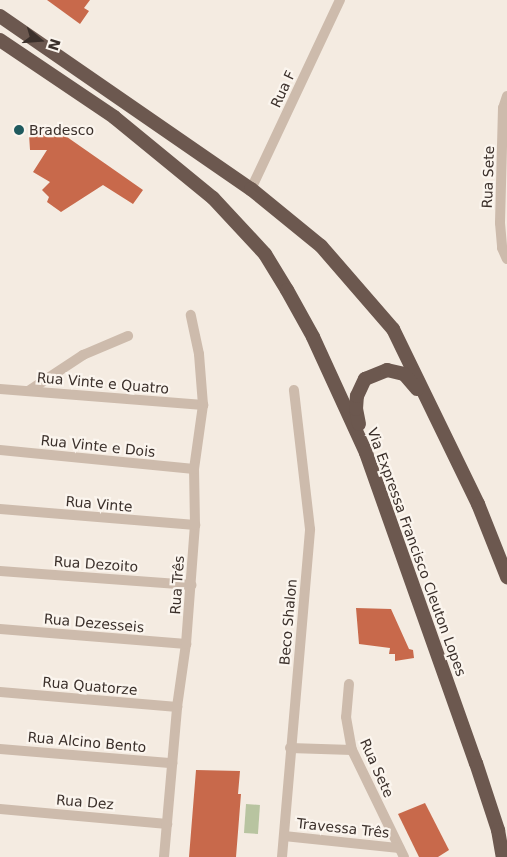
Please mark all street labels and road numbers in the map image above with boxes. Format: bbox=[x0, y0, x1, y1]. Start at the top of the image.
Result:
street label: Rua F bbox=[267, 68, 299, 110]
street label: Rua Sete bbox=[479, 145, 497, 209]
street label: Rua Vinte e Quatro bbox=[36, 369, 170, 397]
street label: Via Expressa Francisco Cleuton Lopes bbox=[364, 425, 470, 679]
street label: Rua Vinte e Dois bbox=[40, 432, 156, 460]
street label: Rua Vinte bbox=[65, 493, 133, 515]
street label: Rua Dezoito bbox=[53, 553, 139, 575]
street label: Rua Três bbox=[167, 555, 187, 615]
street label: Beco Shalon bbox=[276, 578, 300, 666]
street label: Rua Dezesseis bbox=[43, 610, 145, 636]
street label: Rua Quatorze bbox=[42, 673, 138, 699]
street label: Rua Alcino Bento bbox=[27, 728, 147, 756]
street label: Rua Sete bbox=[357, 736, 397, 800]
street label: Rua Dez bbox=[56, 791, 114, 813]
street label: Travessa Três bbox=[296, 815, 390, 841]

